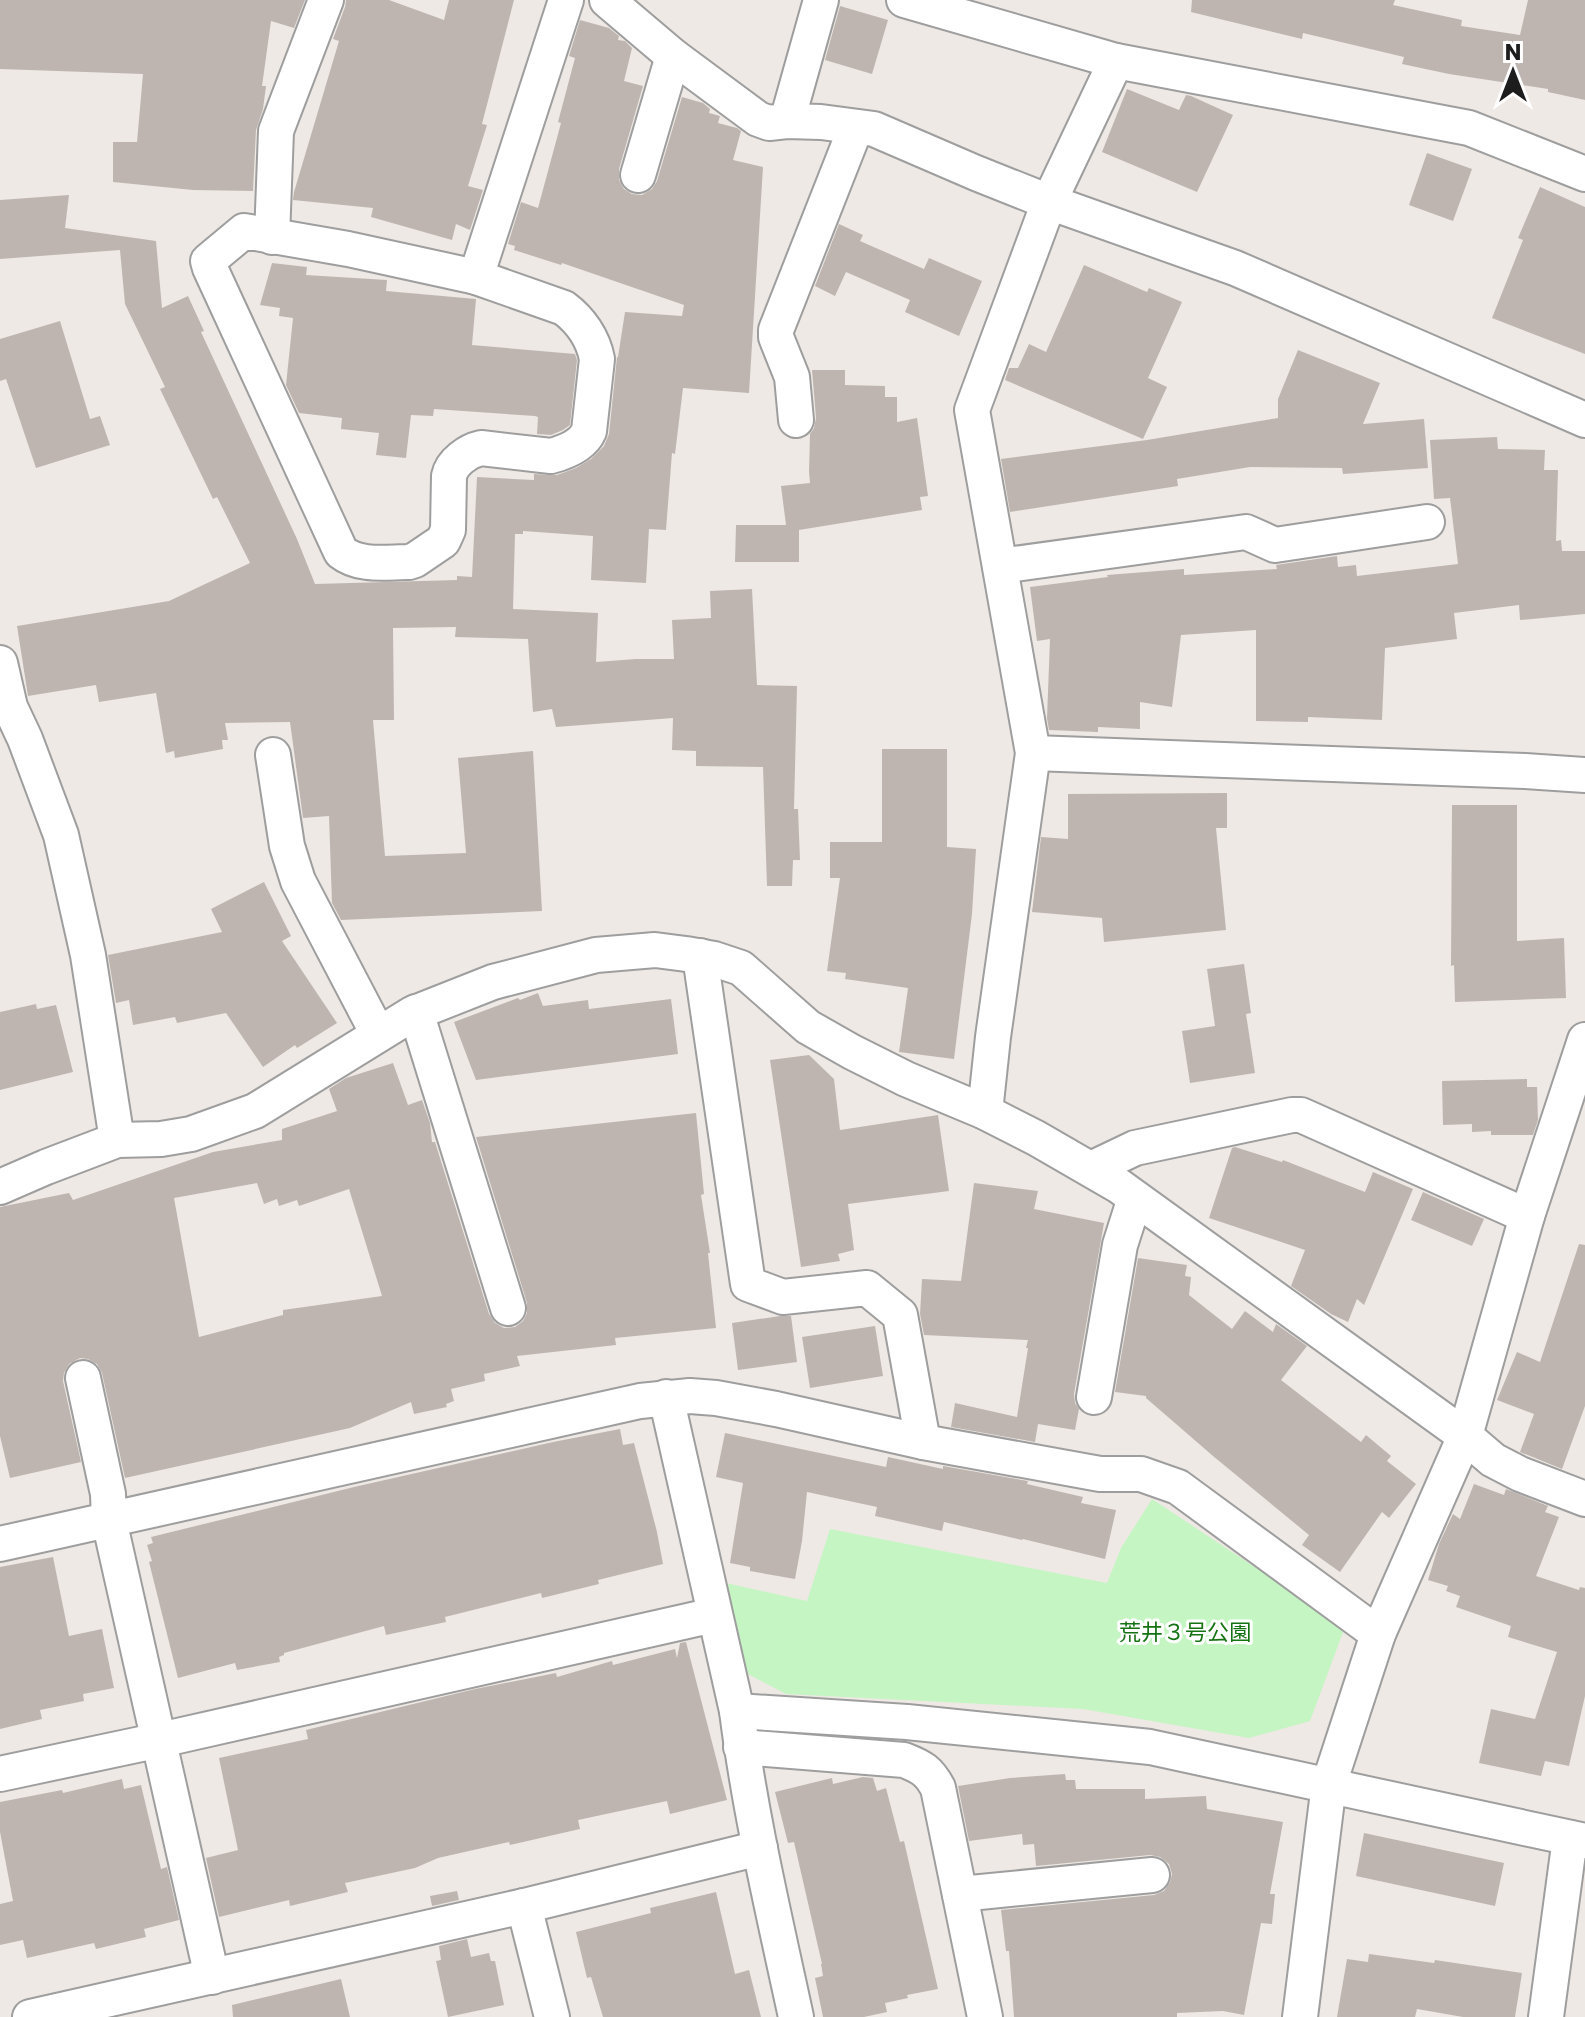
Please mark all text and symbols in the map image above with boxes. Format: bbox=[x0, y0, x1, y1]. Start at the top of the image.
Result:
north arrow bbox=[1473, 32, 1553, 112]
text: N bbox=[1505, 37, 1521, 68]
park label: 荒井３号公園 bbox=[1119, 1617, 1251, 1648]

